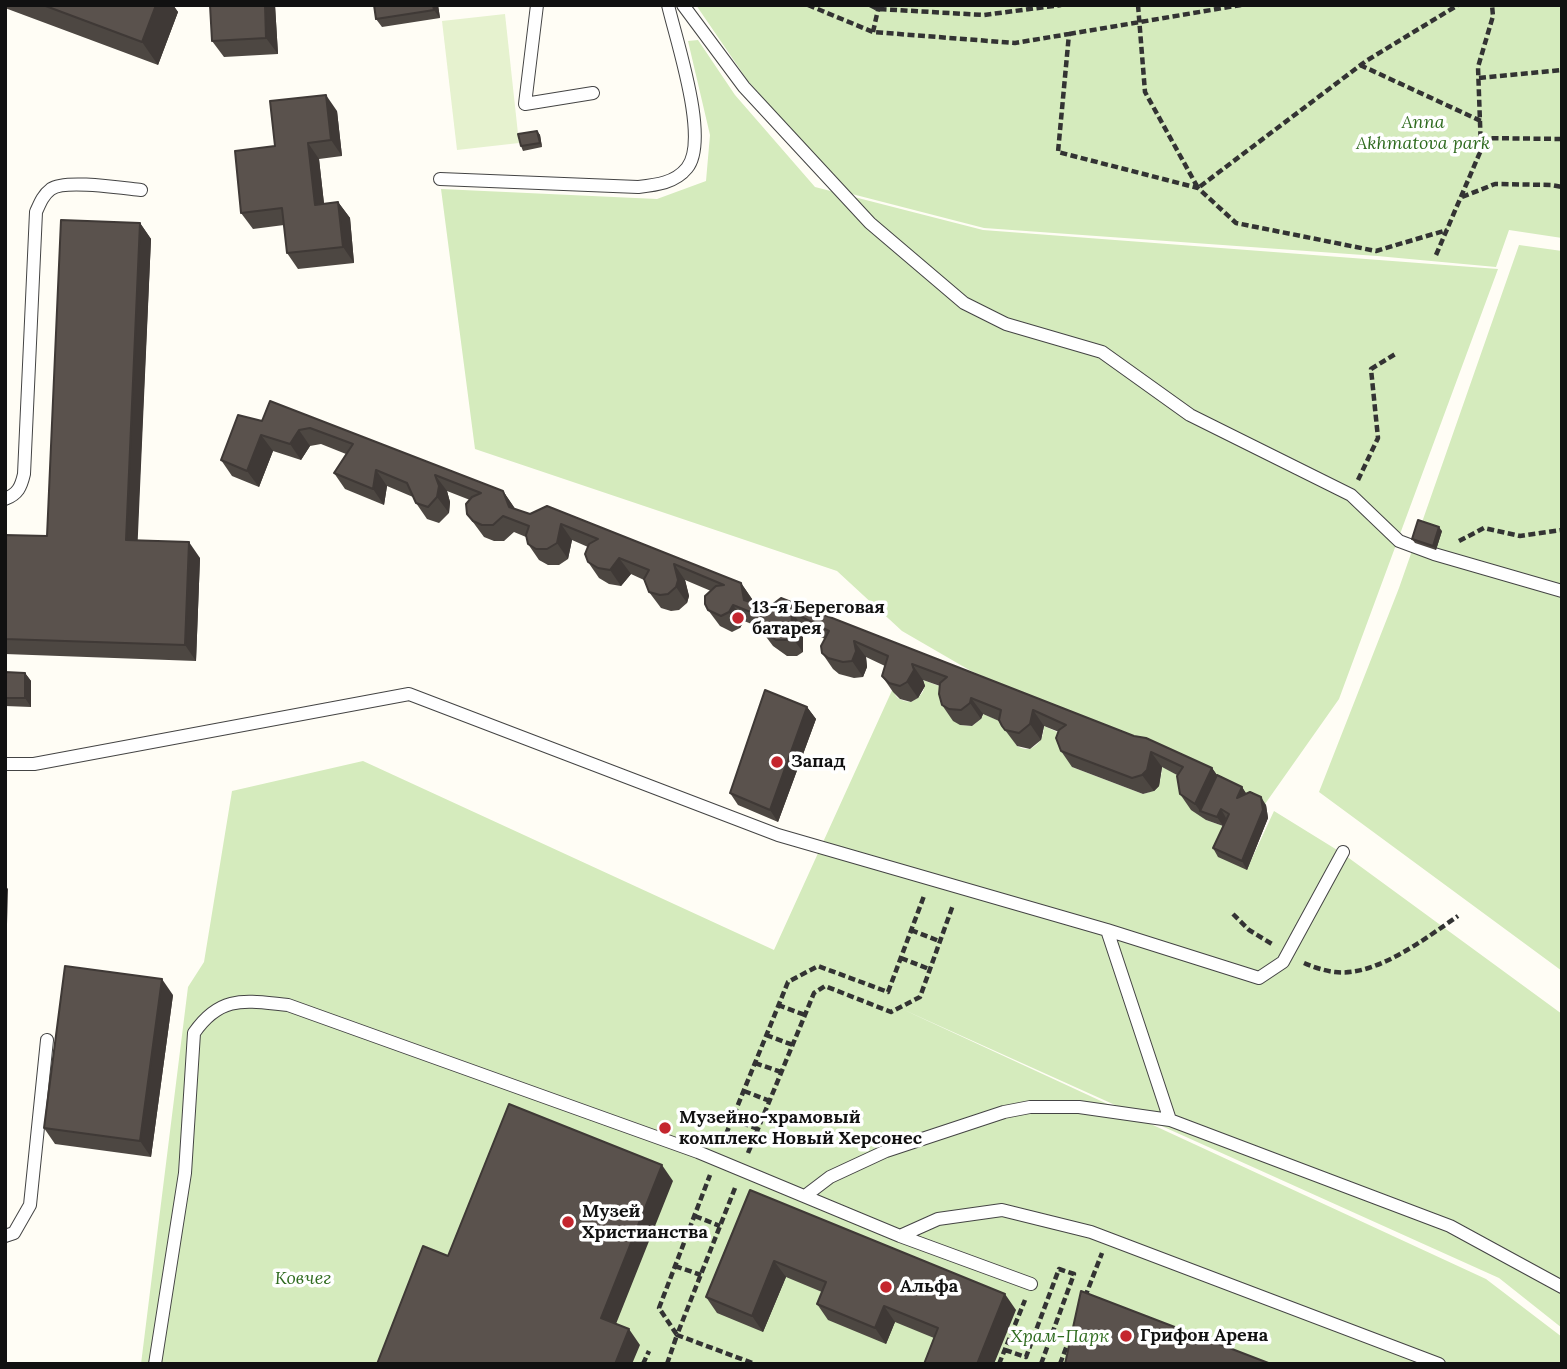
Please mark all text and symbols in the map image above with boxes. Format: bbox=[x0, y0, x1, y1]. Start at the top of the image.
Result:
park label: Anna Akhmatova park bbox=[1356, 112, 1490, 154]
place label: 13-я Береговая батарея bbox=[752, 597, 885, 640]
marker: 13-я Береговая батарея bbox=[730, 610, 746, 626]
place label: Запад bbox=[791, 751, 845, 773]
marker: Запад bbox=[769, 754, 785, 770]
place label: Музейно-храмовый комплекс Новый Херсонес bbox=[679, 1107, 922, 1150]
marker: Музейно-храмовый комплекс Новый Херсонес bbox=[657, 1120, 673, 1136]
place label: Музей Христианства bbox=[582, 1201, 708, 1244]
marker: Музей Христианства bbox=[560, 1214, 576, 1230]
park label: Ковчег bbox=[275, 1268, 331, 1290]
place label: Альфа bbox=[900, 1276, 958, 1298]
marker: Альфа bbox=[878, 1279, 894, 1295]
place label: Грифон Арена bbox=[1140, 1325, 1268, 1347]
park label: Храм-Парк bbox=[1011, 1326, 1109, 1348]
marker: Грифон Арена bbox=[1118, 1328, 1134, 1344]

